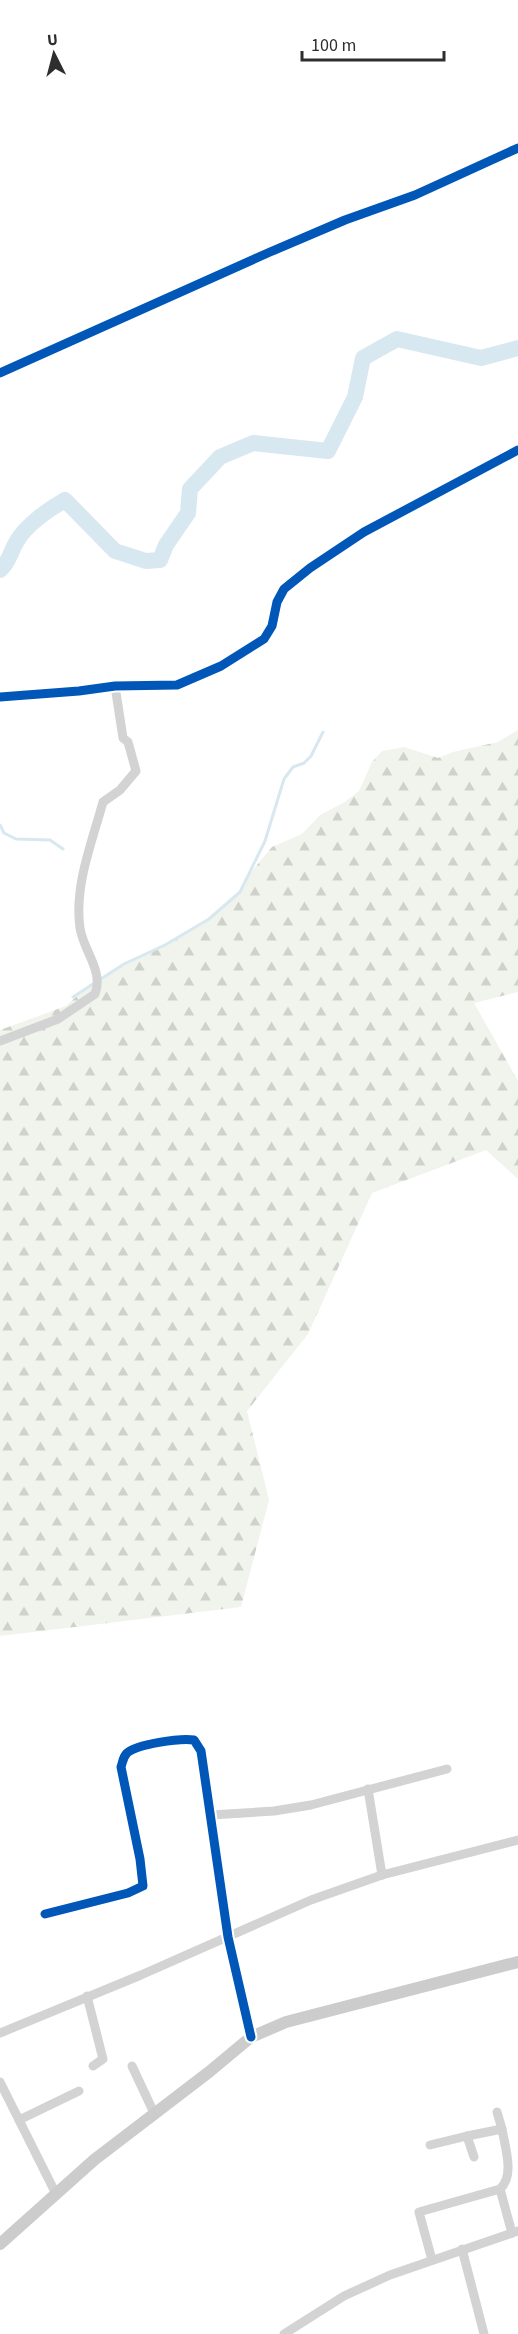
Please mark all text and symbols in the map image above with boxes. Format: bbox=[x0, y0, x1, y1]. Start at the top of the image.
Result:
north arrow bbox=[24, 24, 84, 84]
scale bar bbox=[302, 24, 444, 62]
text: U bbox=[46, 29, 59, 52]
text: 100 m bbox=[311, 33, 356, 58]

